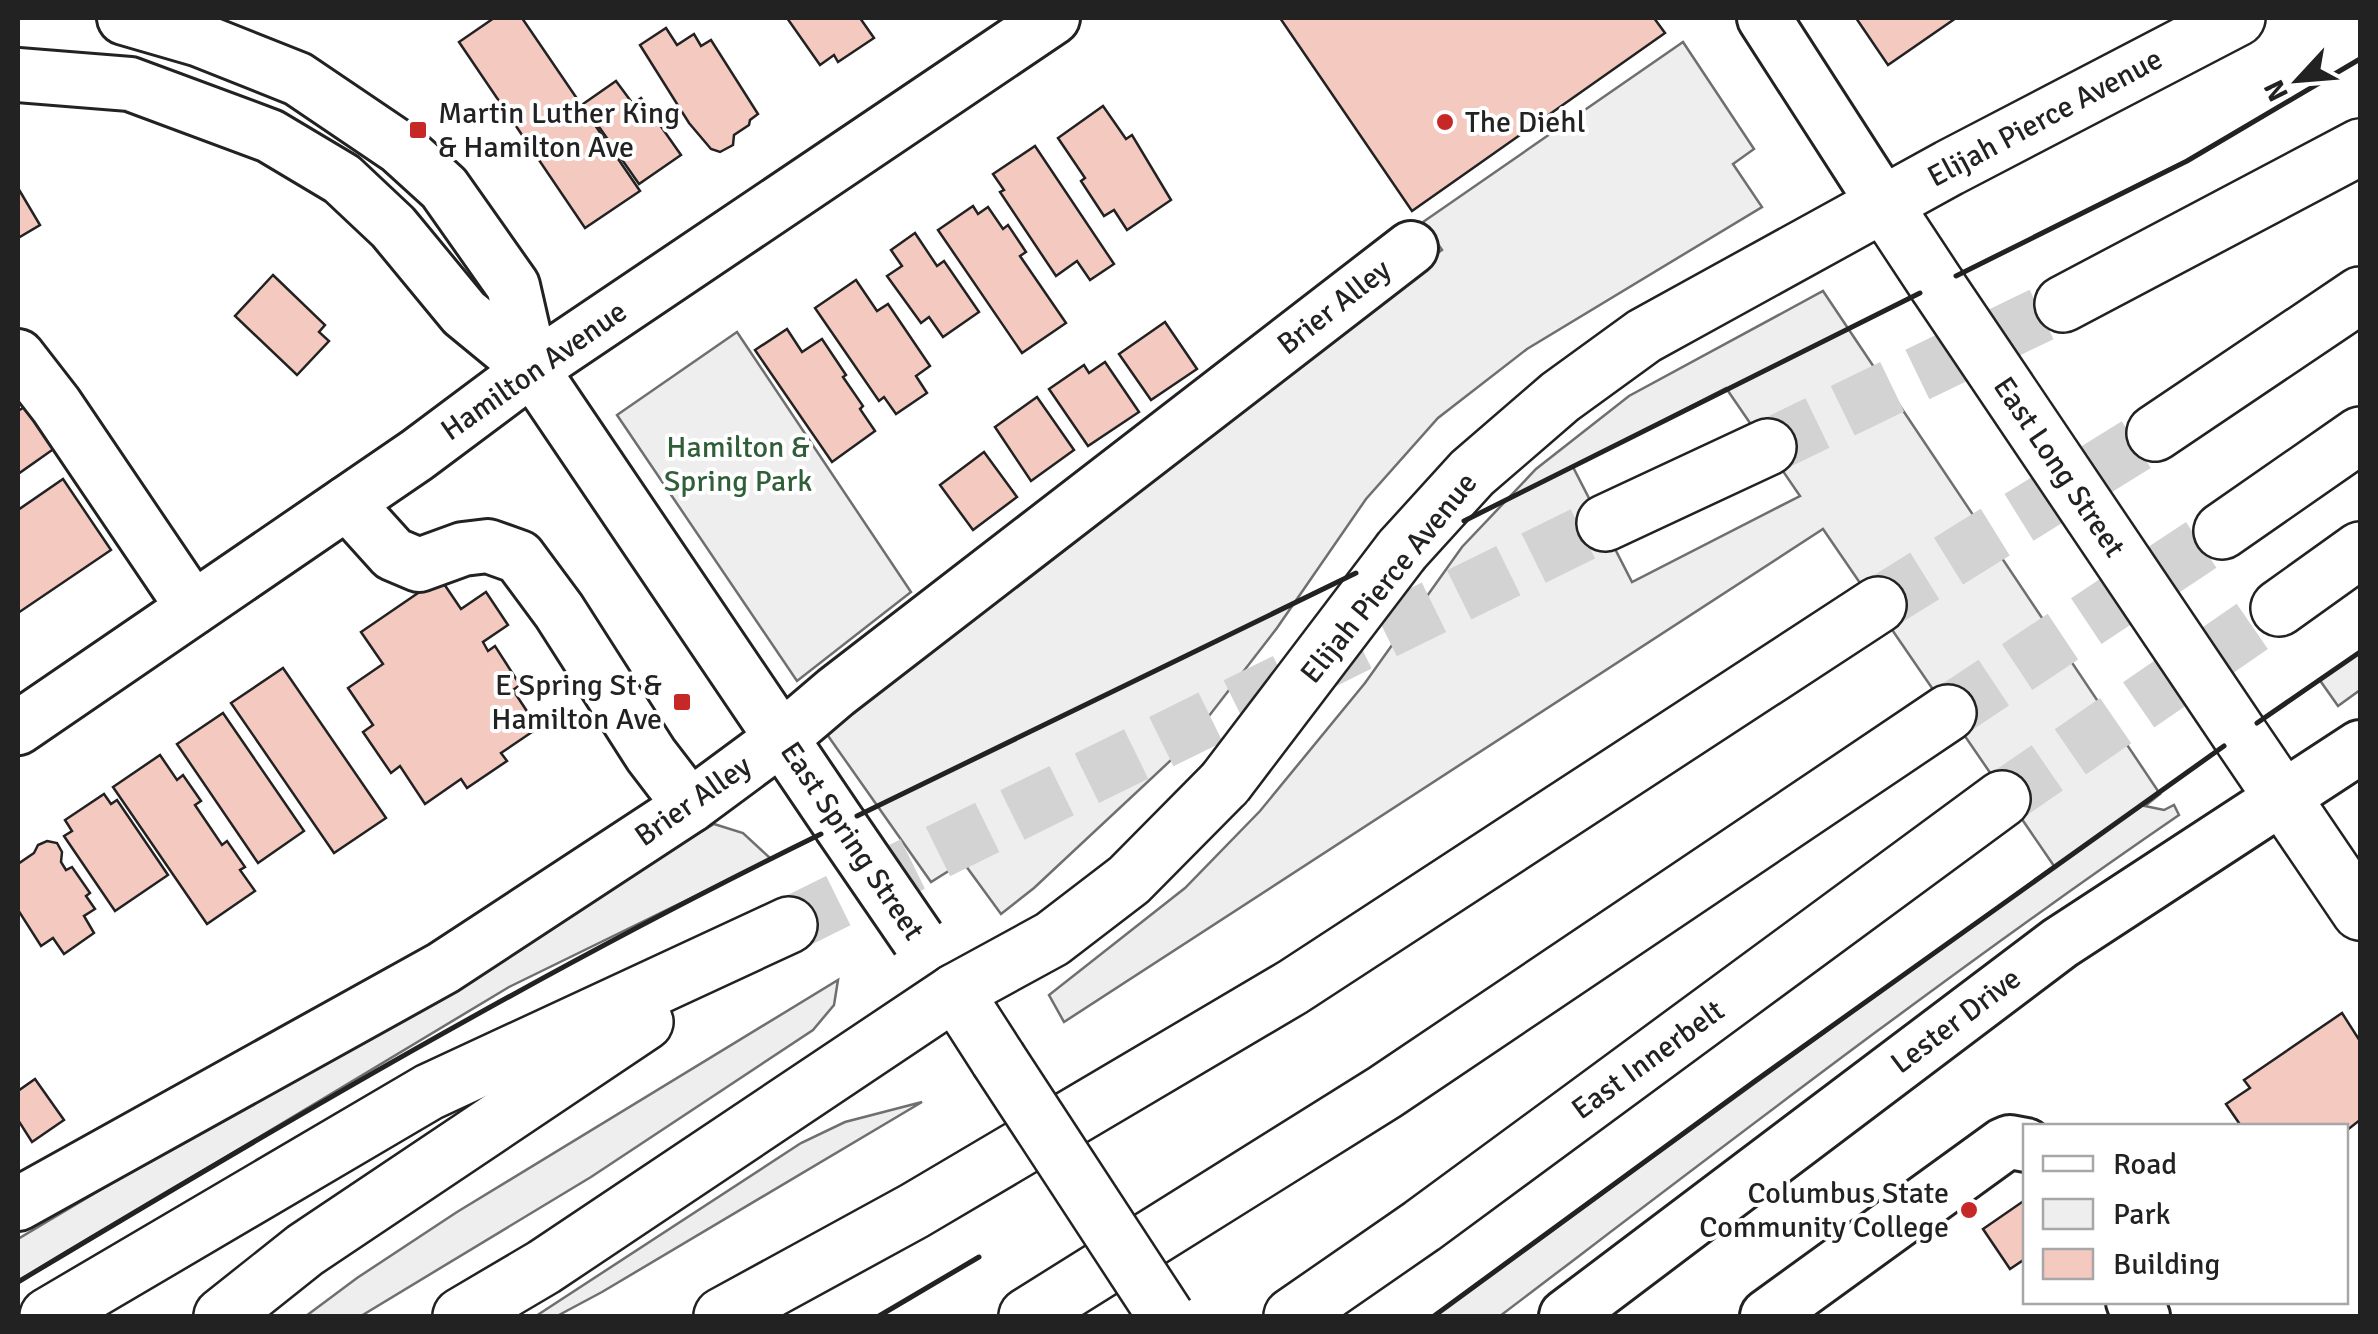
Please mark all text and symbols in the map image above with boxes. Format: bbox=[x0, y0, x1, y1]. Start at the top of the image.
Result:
north arrow bbox=[2248, 30, 2348, 130]
street label: Elijah Pierce Avenue bbox=[1921, 41, 2169, 195]
text: N bbox=[2257, 74, 2296, 107]
place label: Martin Luther King & Hamilton Ave bbox=[438, 95, 680, 166]
place label: The Diehl bbox=[1465, 104, 1585, 141]
marker: The Diehl bbox=[1434, 111, 1456, 133]
marker: Martin Luther King & Hamilton Ave bbox=[407, 119, 429, 141]
street label: Brier Alley bbox=[1270, 251, 1398, 363]
street label: Hamilton Avenue bbox=[434, 293, 634, 449]
street label: East Long Street bbox=[1985, 370, 2133, 564]
park label: Hamilton & Spring Park bbox=[664, 429, 812, 500]
street label: Elijah Pierce Avenue bbox=[1293, 465, 1485, 691]
place label: E Spring St & Hamilton Ave bbox=[491, 667, 662, 738]
marker: E Spring St & Hamilton Ave bbox=[671, 691, 693, 713]
street label: East Spring Street bbox=[772, 735, 932, 947]
street label: Brier Alley bbox=[628, 747, 758, 855]
street label: Lester Drive bbox=[1884, 960, 2028, 1082]
street label: East Innerbelt bbox=[1565, 992, 1731, 1128]
legend bbox=[2023, 1124, 2348, 1304]
text: Road bbox=[2113, 1146, 2177, 1183]
place label: Columbus State Community College bbox=[1699, 1175, 1949, 1246]
text: Park bbox=[2113, 1196, 2171, 1233]
marker: Columbus State Community College bbox=[1958, 1199, 1980, 1221]
text: Building bbox=[2113, 1246, 2220, 1283]

